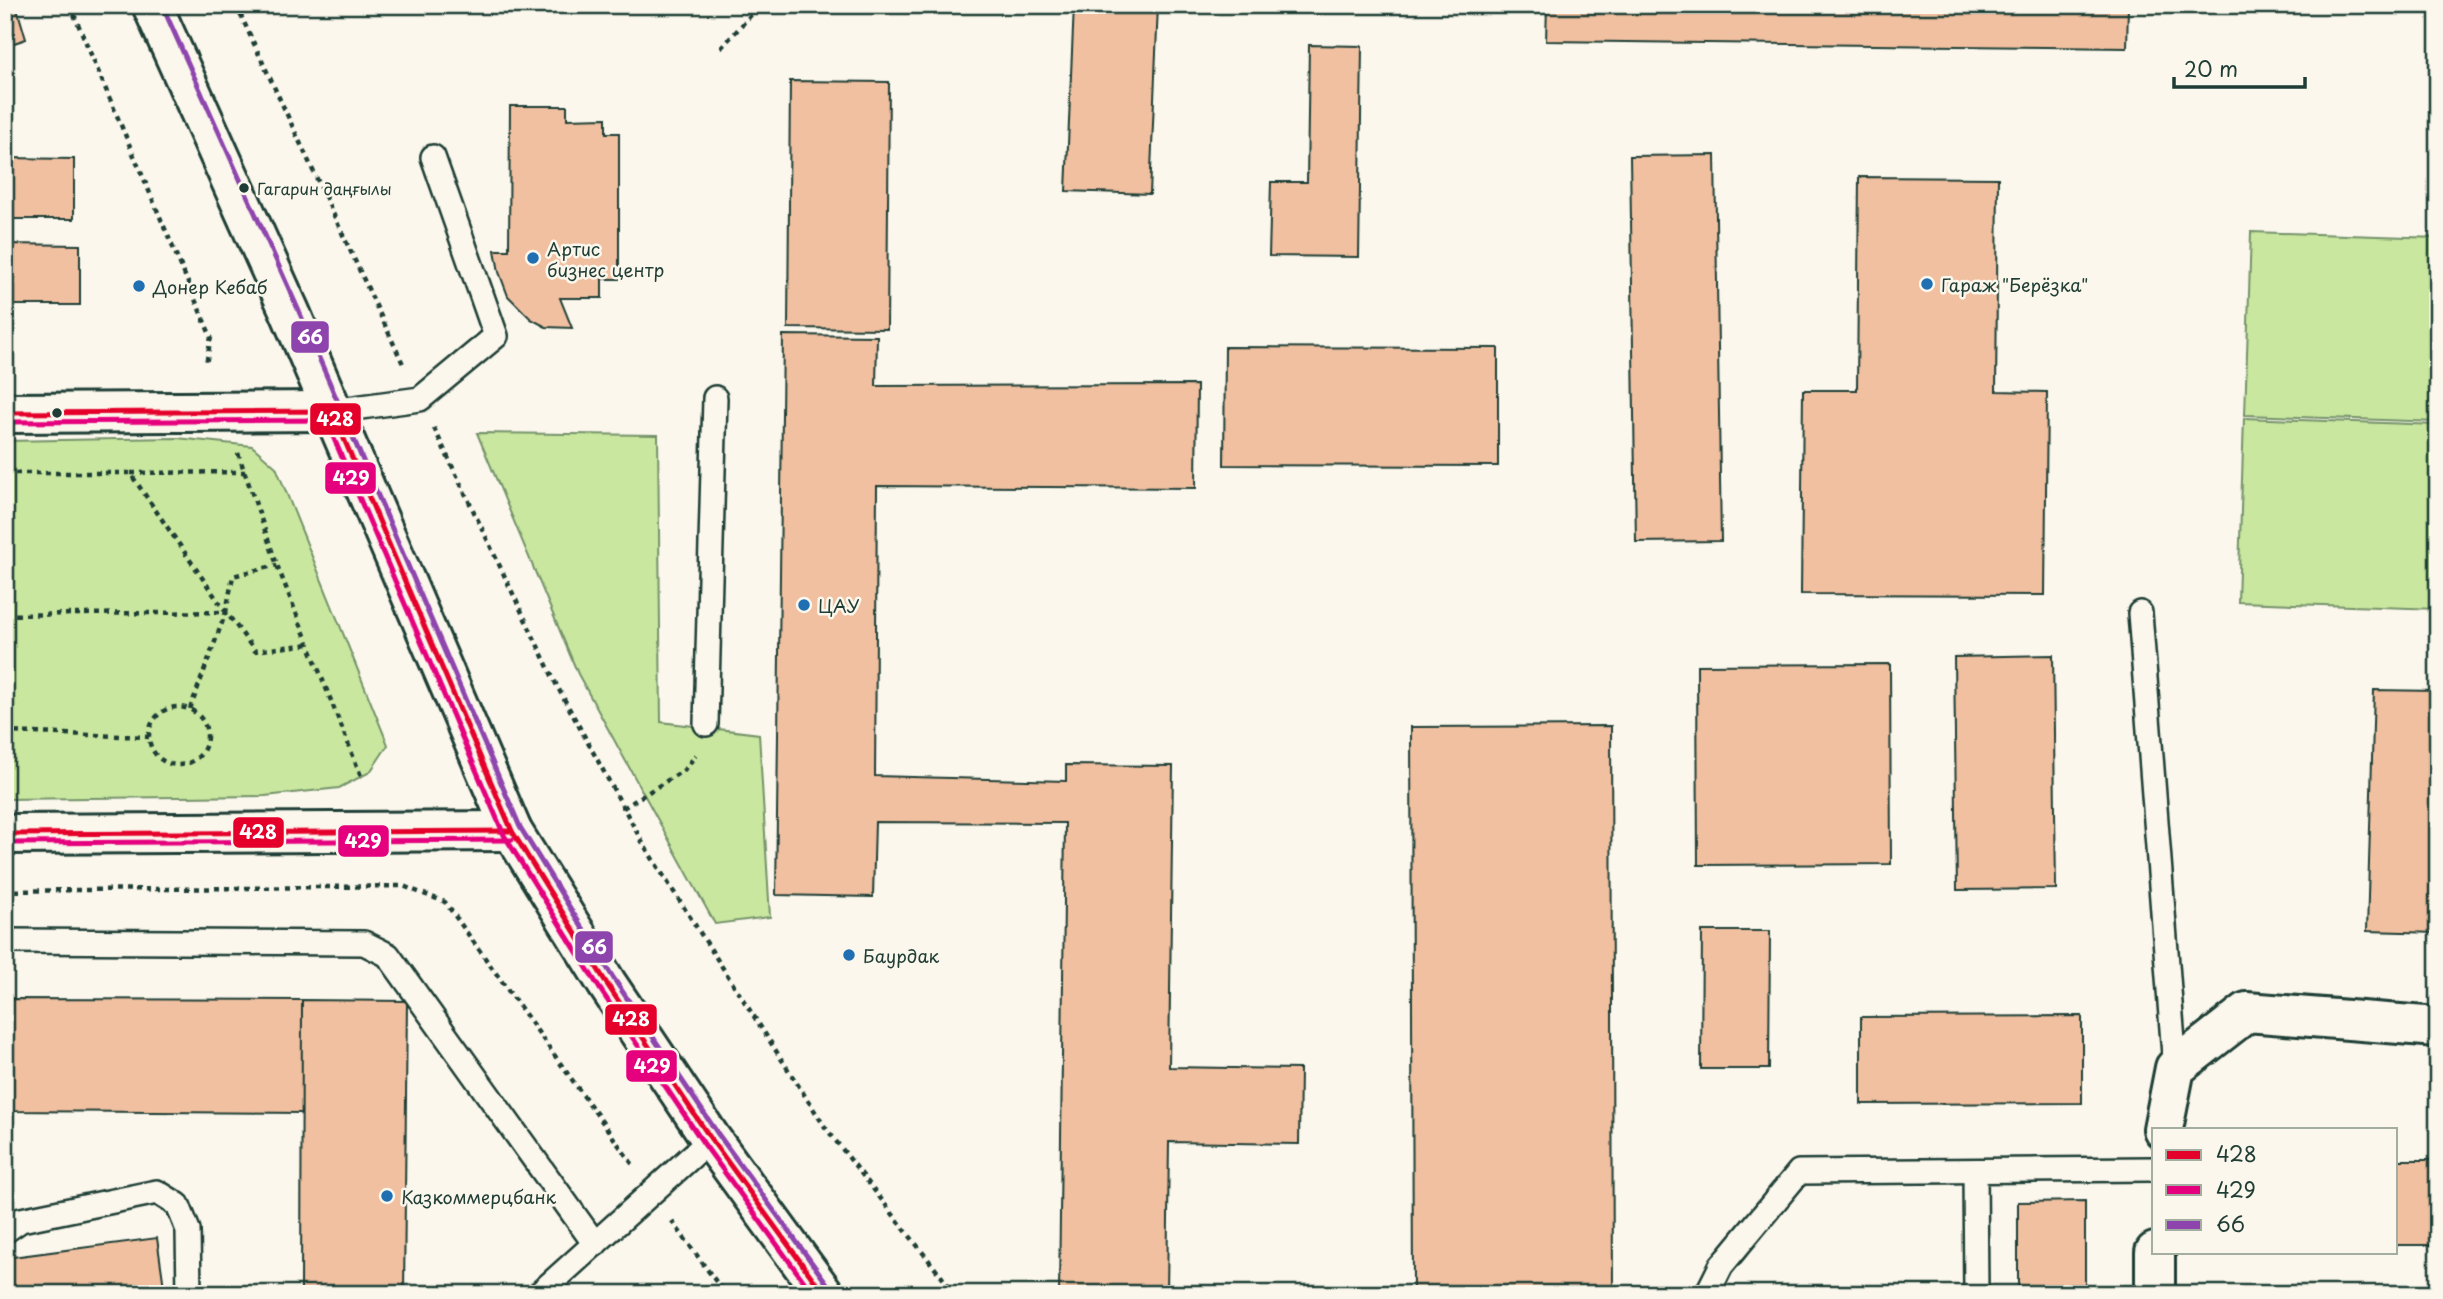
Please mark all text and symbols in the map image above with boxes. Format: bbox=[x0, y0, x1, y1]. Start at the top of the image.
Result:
scale bar bbox=[2174, 46, 2305, 90]
text: 20 m bbox=[2184, 52, 2238, 84]
place label: Гагарин даңғылы bbox=[257, 176, 392, 200]
marker: Гагарин даңғылы bbox=[237, 181, 251, 195]
place label: Артис бизнес центр bbox=[547, 235, 664, 283]
marker: Артис бизнес центр bbox=[525, 250, 541, 266]
place label: Гараж "Берёзка" bbox=[1941, 271, 2088, 298]
place label: Донер Кебаб bbox=[152, 273, 268, 300]
marker: Гараж "Берёзка" bbox=[1919, 276, 1935, 292]
marker: Донер Кебаб bbox=[131, 278, 147, 294]
line badge: 66 bbox=[290, 320, 330, 354]
text: 66 bbox=[297, 322, 323, 350]
line badge: 428 bbox=[309, 402, 362, 436]
text: 428 bbox=[316, 404, 354, 432]
unlabelled marker bbox=[50, 406, 64, 420]
line badge: 429 bbox=[324, 461, 377, 495]
text: 429 bbox=[332, 463, 370, 491]
place label: ЦАУ bbox=[818, 592, 859, 619]
marker: ЦАУ bbox=[796, 597, 812, 613]
line badge: 428 bbox=[232, 816, 285, 849]
text: 428 bbox=[239, 817, 277, 845]
line badge: 429 bbox=[337, 824, 390, 858]
text: 429 bbox=[344, 826, 382, 854]
line badge: 66 bbox=[574, 930, 614, 964]
text: 66 bbox=[581, 932, 607, 960]
place label: Баурдак bbox=[863, 942, 939, 969]
marker: Баурдак bbox=[841, 947, 857, 963]
line badge: 428 bbox=[604, 1003, 658, 1036]
text: 428 bbox=[612, 1004, 650, 1032]
line badge: 429 bbox=[625, 1049, 678, 1083]
text: 429 bbox=[633, 1051, 671, 1079]
legend bbox=[2152, 1128, 2398, 1254]
text: 428 bbox=[2216, 1137, 2257, 1169]
text: 429 bbox=[2216, 1173, 2256, 1205]
place label: Казкоммерцбанк bbox=[401, 1183, 557, 1210]
marker: Казкоммерцбанк bbox=[379, 1188, 395, 1204]
text: 66 bbox=[2216, 1207, 2245, 1239]

